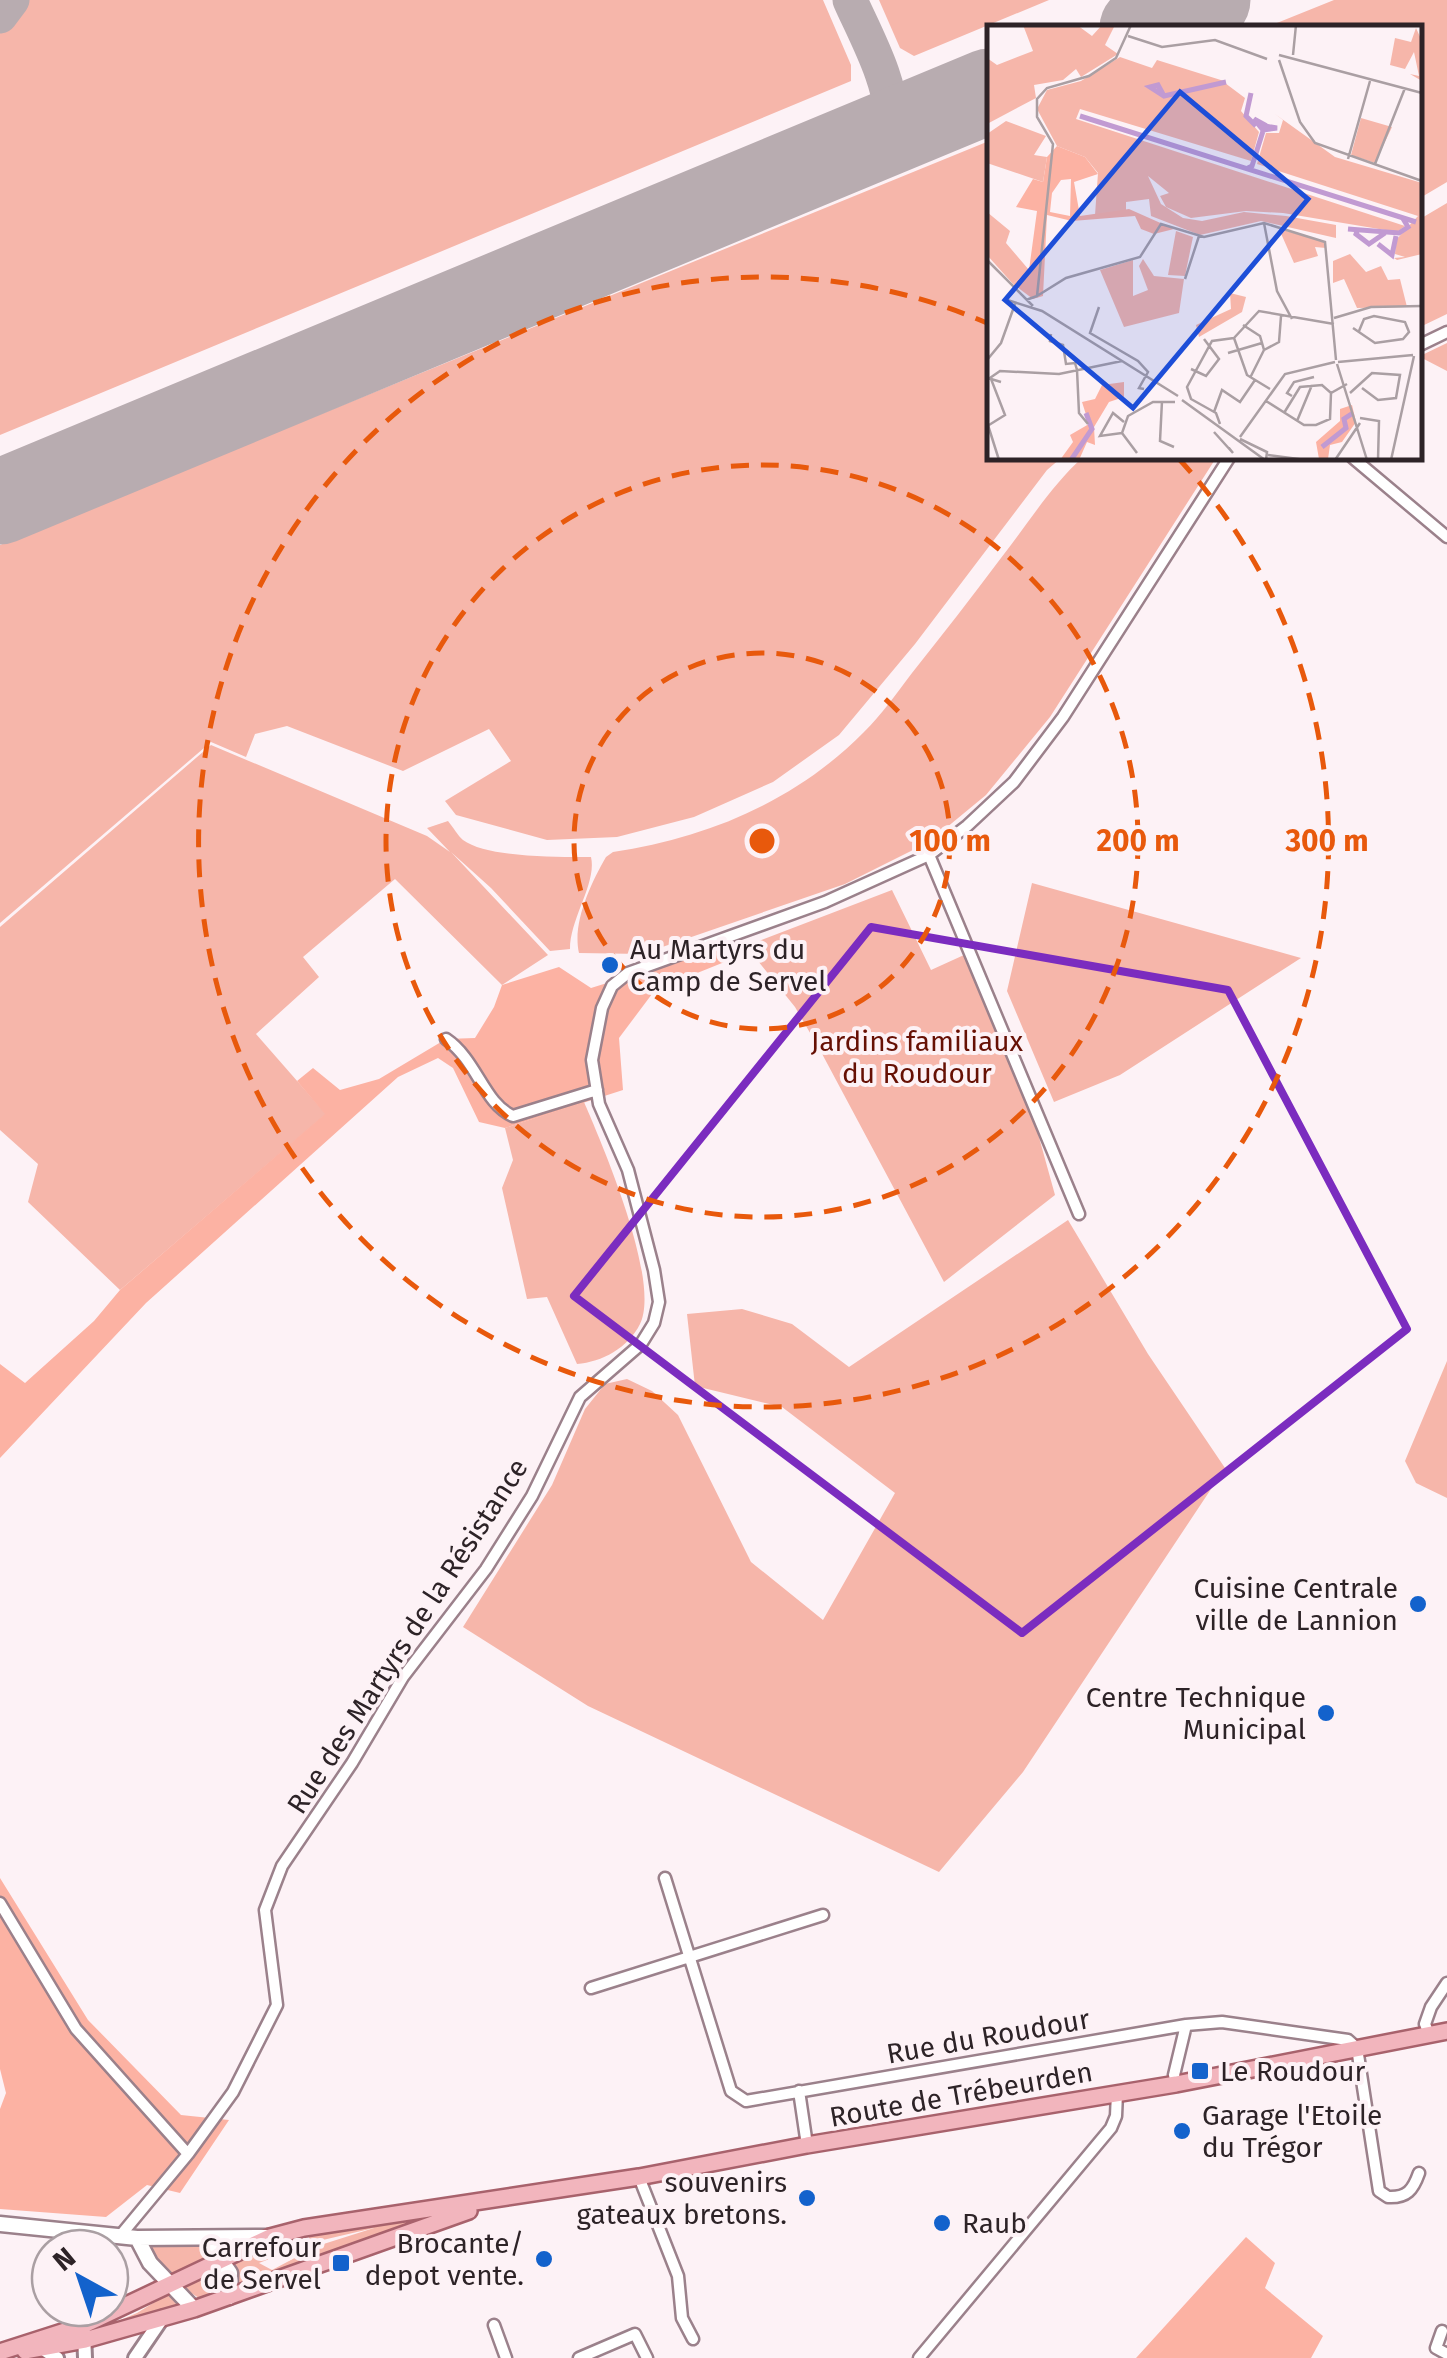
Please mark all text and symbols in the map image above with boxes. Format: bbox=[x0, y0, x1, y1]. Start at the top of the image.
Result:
inset map bbox=[987, 25, 1422, 460]
centre of rings bbox=[744, 823, 780, 859]
text: 100 m bbox=[909, 823, 991, 859]
text: 200 m bbox=[1096, 823, 1180, 859]
text: 300 m bbox=[1284, 823, 1369, 859]
place label: Au Martyrs du Camp de Servel bbox=[630, 933, 827, 998]
marker: Au Martyrs du Camp de Servel bbox=[599, 954, 621, 976]
park label: Jardins familiaux du Roudour bbox=[811, 1025, 1024, 1090]
street label: Rue des Martyrs de la Résistance bbox=[280, 1453, 535, 1820]
place label: Cuisine Centrale ville de Lannion bbox=[1194, 1572, 1398, 1637]
marker: Cuisine Centrale ville de Lannion bbox=[1407, 1593, 1429, 1615]
place label: Centre Technique Municipal bbox=[1086, 1681, 1306, 1746]
marker: Centre Technique Municipal bbox=[1315, 1702, 1337, 1724]
street label: Rue du Roudour bbox=[884, 2002, 1092, 2071]
street label: Route de Trébeurden bbox=[827, 2055, 1095, 2134]
place label: Le Roudour bbox=[1220, 2055, 1365, 2088]
marker: Le Roudour bbox=[1189, 2060, 1211, 2082]
place label: Garage l'Etoile du Trégor bbox=[1202, 2099, 1382, 2164]
marker: Garage l'Etoile du Trégor bbox=[1171, 2120, 1193, 2142]
place label: souvenirs gateaux bretons. bbox=[576, 2166, 787, 2231]
marker: souvenirs gateaux bretons. bbox=[796, 2187, 818, 2209]
place label: Raub bbox=[962, 2207, 1027, 2240]
marker: Raub bbox=[931, 2212, 953, 2234]
place label: Brocante/ depot vente. bbox=[365, 2227, 524, 2292]
north arrow bbox=[30, 2228, 130, 2328]
place label: Carrefour de Servel bbox=[202, 2231, 321, 2296]
text: N bbox=[47, 2241, 82, 2278]
marker: Brocante/ depot vente. bbox=[533, 2248, 555, 2270]
marker: Carrefour de Servel bbox=[330, 2252, 352, 2274]

